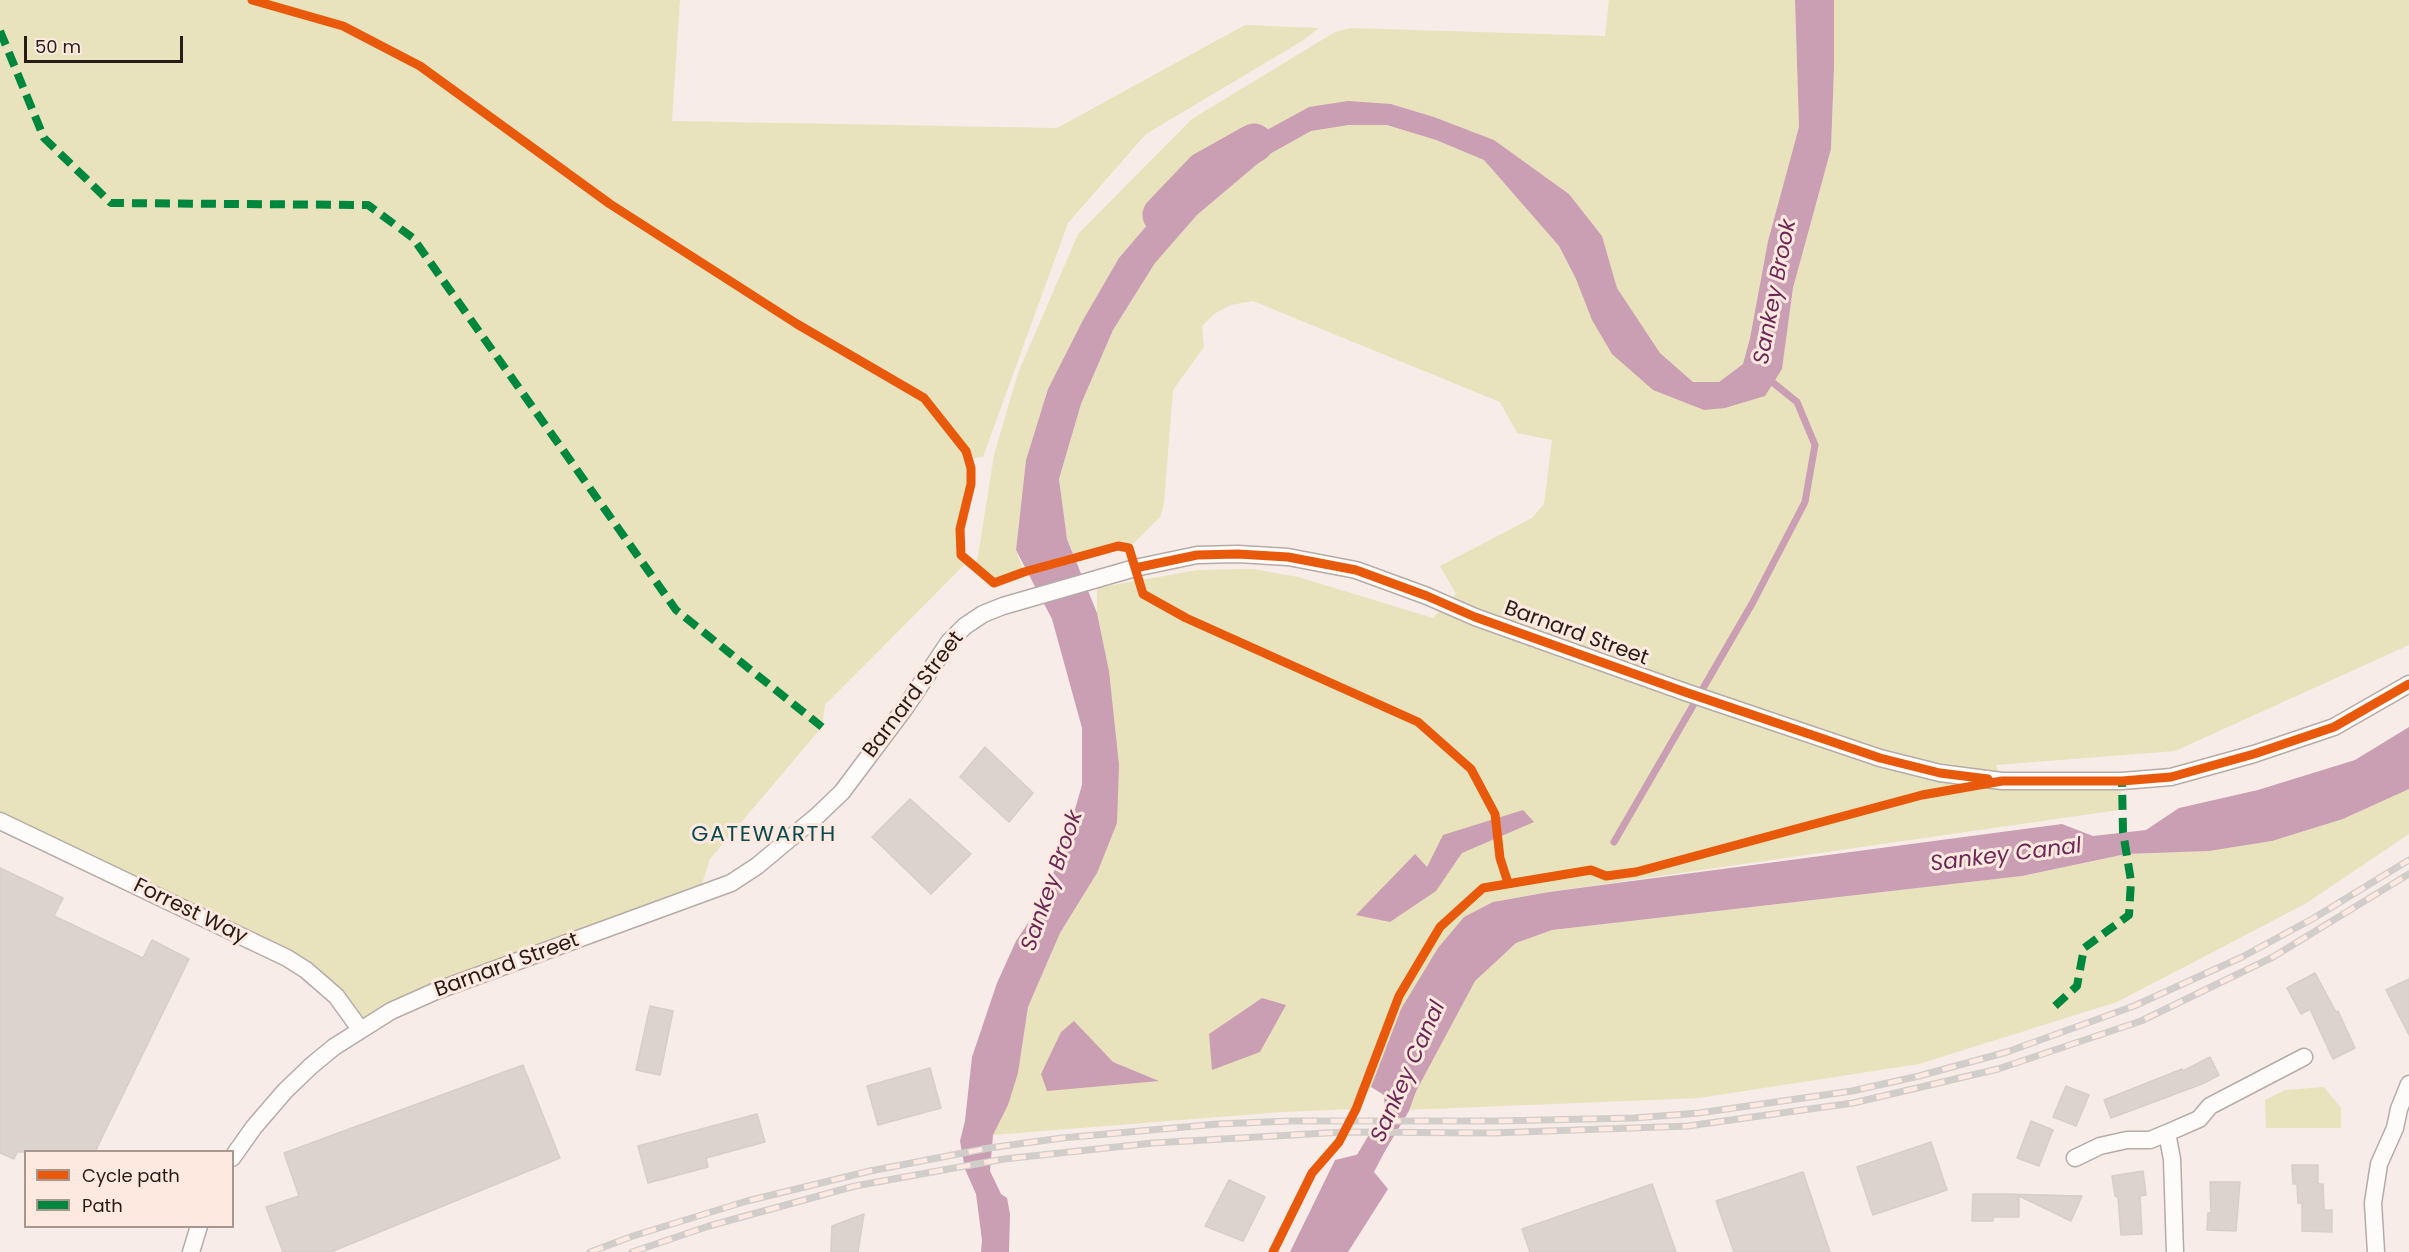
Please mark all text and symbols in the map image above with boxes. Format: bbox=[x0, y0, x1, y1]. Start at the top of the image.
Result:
scale bar bbox=[27, 24, 186, 62]
text: 50 m bbox=[35, 34, 81, 59]
water label: Sankey Brook bbox=[1749, 217, 1803, 367]
street label: Barnard Street bbox=[1500, 596, 1652, 672]
street label: Barnard Street bbox=[858, 627, 970, 763]
water label: Sankey Brook bbox=[1017, 807, 1089, 955]
district label: GATEWARTH bbox=[691, 822, 837, 848]
water label: Sankey Canal bbox=[1929, 834, 2083, 878]
street label: Forrest Way bbox=[129, 874, 251, 950]
street label: Barnard Street bbox=[431, 928, 583, 1004]
water label: Sankey Canal bbox=[1366, 997, 1452, 1147]
legend bbox=[24, 1150, 234, 1228]
text: Cycle path bbox=[82, 1163, 180, 1188]
text: Path bbox=[82, 1193, 123, 1218]

